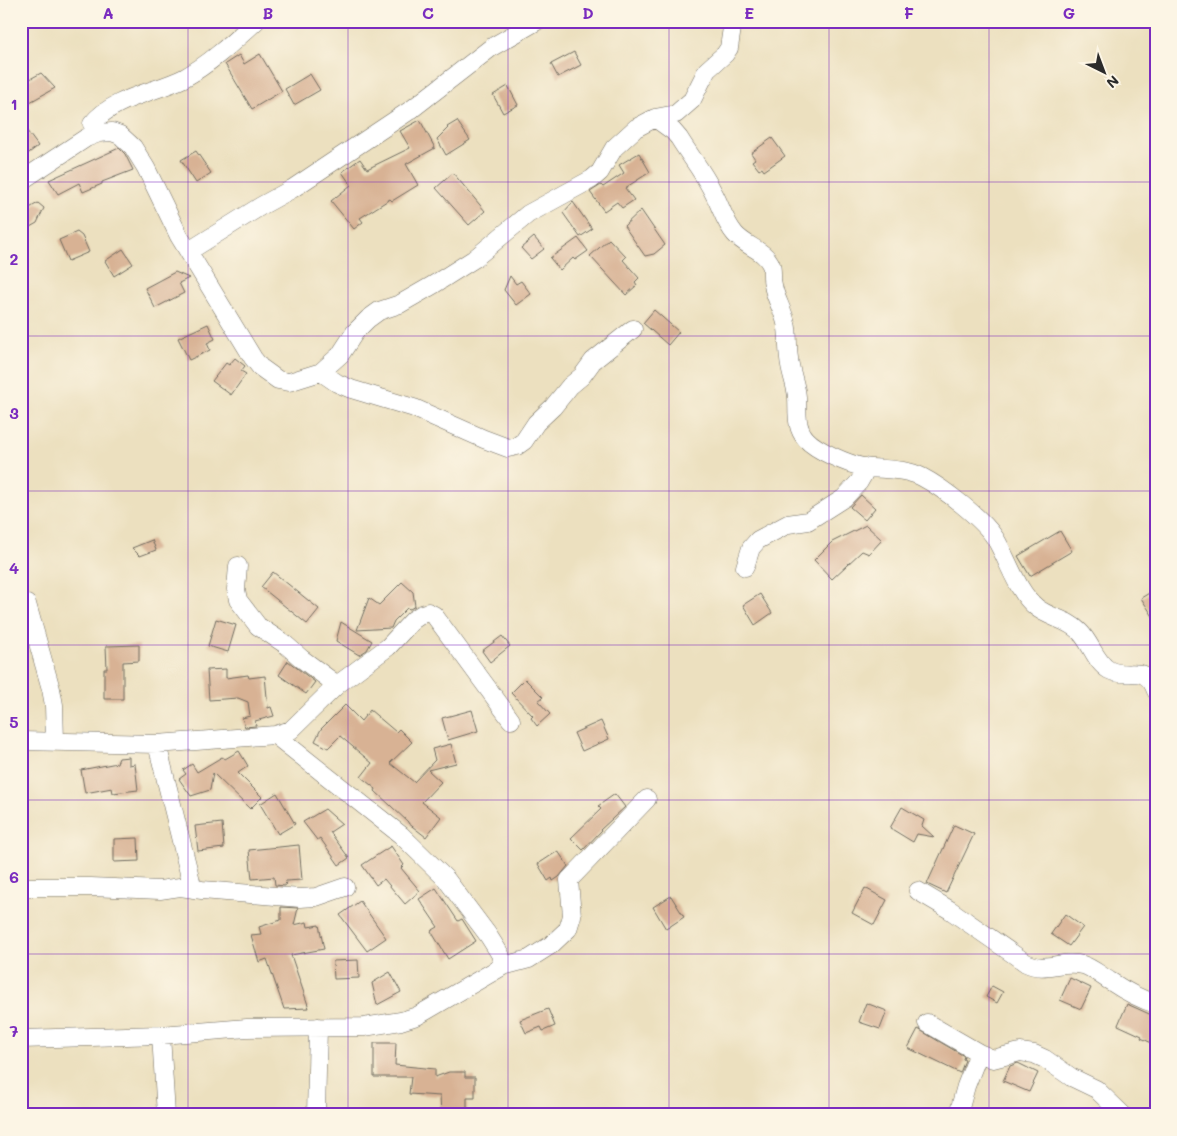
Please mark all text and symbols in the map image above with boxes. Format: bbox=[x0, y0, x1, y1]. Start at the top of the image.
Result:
text: A bbox=[102, 2, 114, 23]
text: B bbox=[263, 2, 273, 23]
text: C bbox=[422, 2, 434, 23]
text: D bbox=[582, 2, 594, 23]
text: E bbox=[744, 2, 754, 23]
text: F bbox=[904, 2, 914, 23]
text: G bbox=[1063, 2, 1075, 23]
north arrow bbox=[1080, 48, 1130, 98]
text: N bbox=[1103, 71, 1123, 93]
text: 1 bbox=[10, 93, 18, 114]
text: 2 bbox=[10, 248, 19, 269]
text: 3 bbox=[9, 402, 19, 423]
text: 4 bbox=[9, 557, 19, 578]
text: 5 bbox=[9, 711, 19, 732]
text: 6 bbox=[9, 866, 19, 887]
text: 7 bbox=[10, 1020, 19, 1041]

